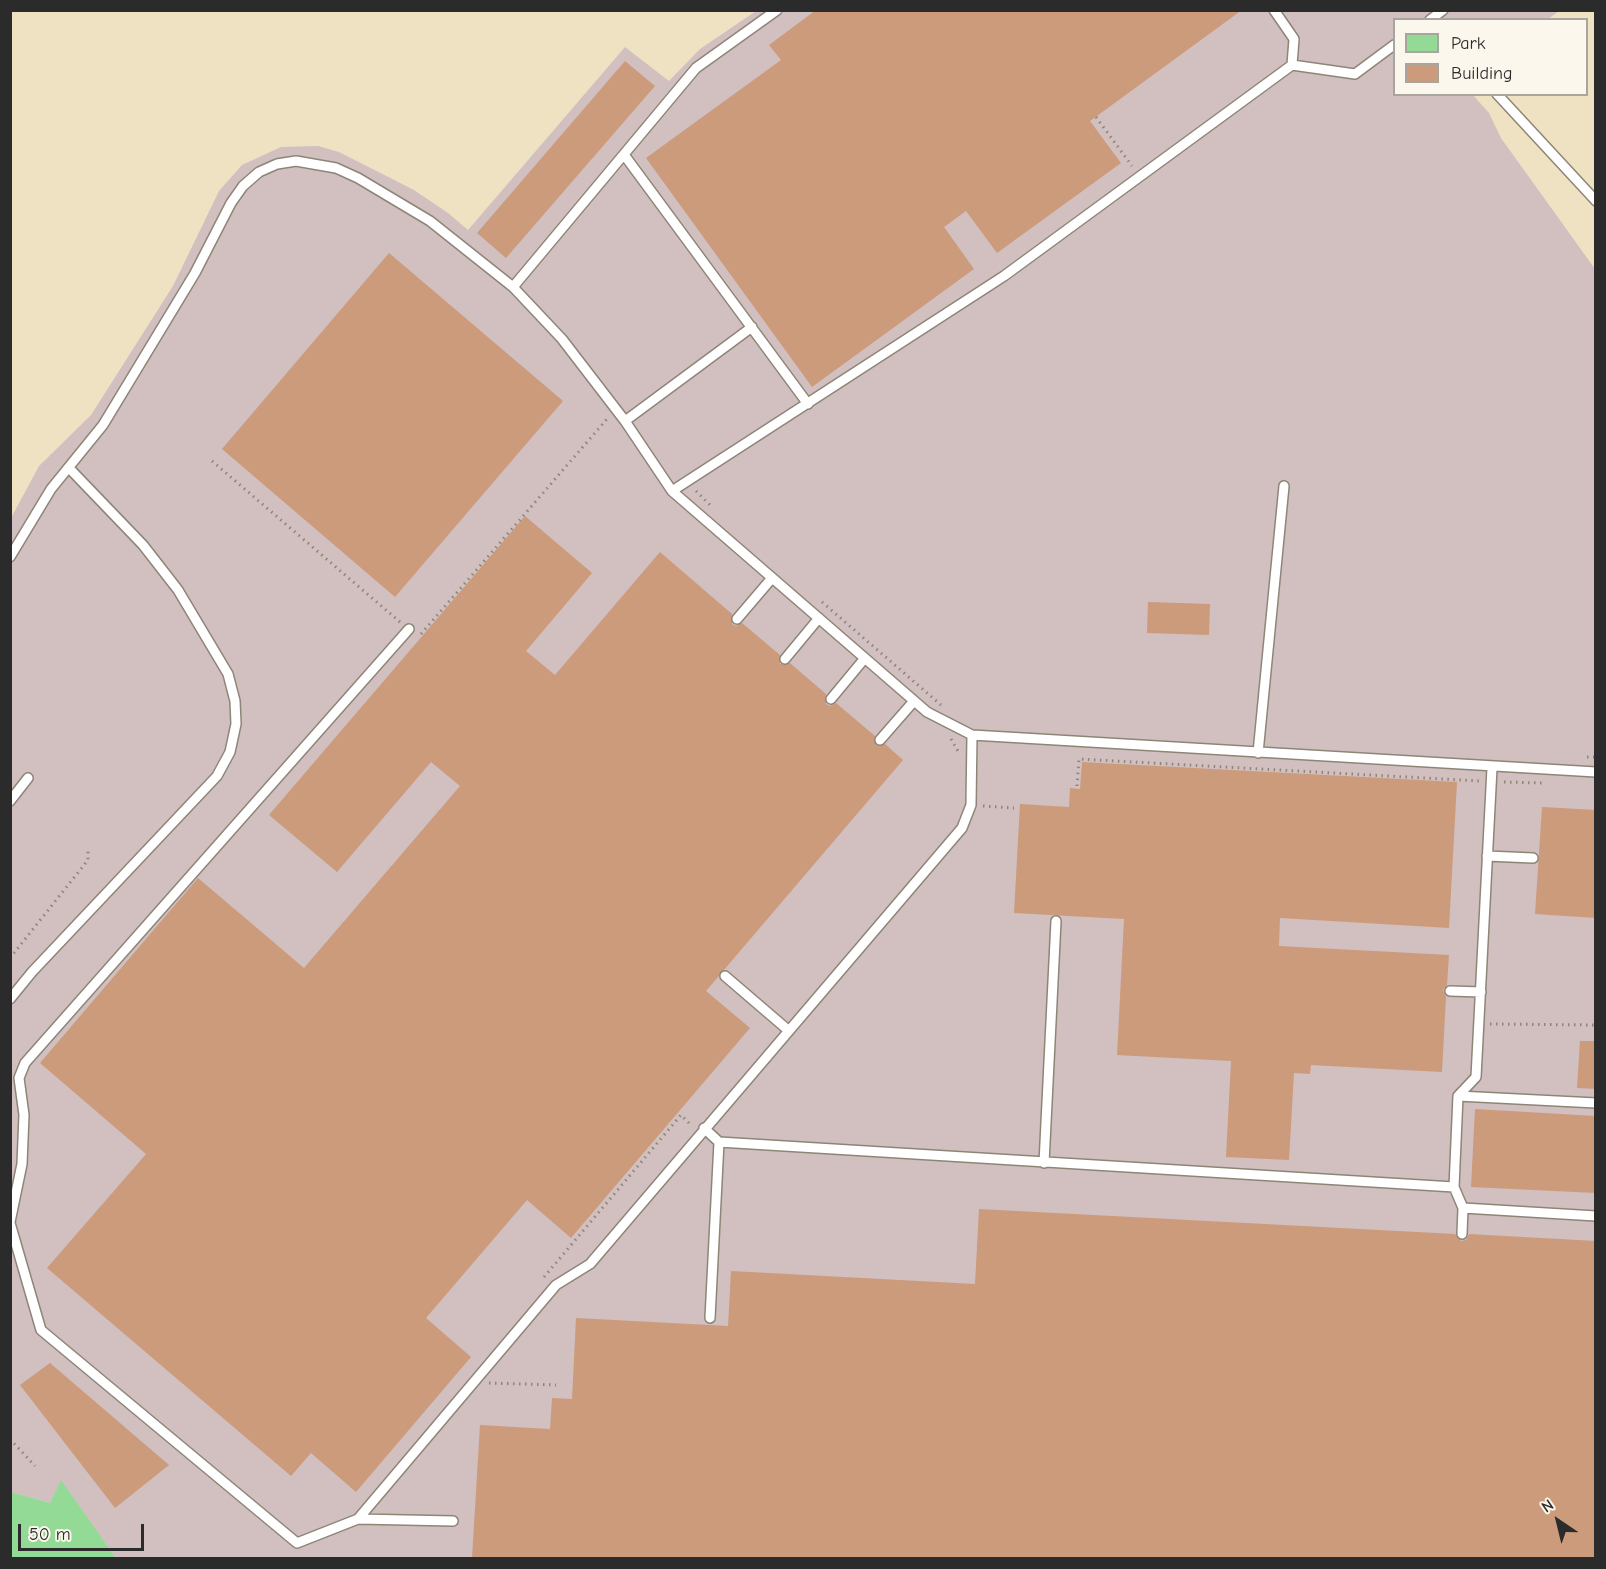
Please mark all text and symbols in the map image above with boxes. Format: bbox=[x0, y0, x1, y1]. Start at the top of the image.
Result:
legend bbox=[1393, 18, 1588, 96]
text: Park bbox=[1451, 33, 1485, 54]
text: Building bbox=[1451, 63, 1513, 84]
north arrow bbox=[1528, 1491, 1588, 1551]
text: N bbox=[1538, 1496, 1557, 1517]
scale bar bbox=[21, 1512, 147, 1550]
text: 50 m bbox=[29, 1524, 71, 1545]

